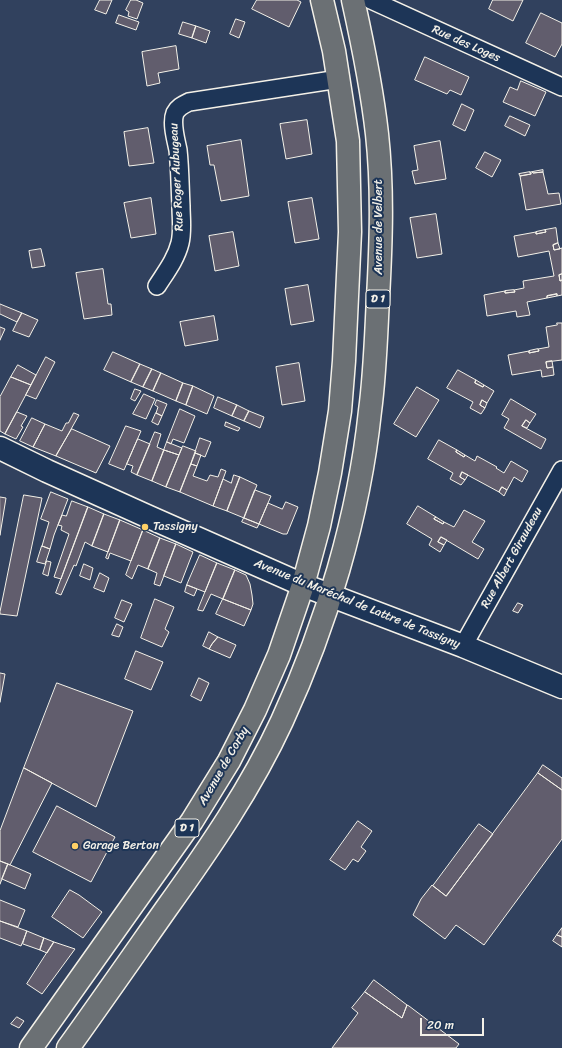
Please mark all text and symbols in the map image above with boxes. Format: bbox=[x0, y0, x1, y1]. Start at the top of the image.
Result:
street label: Rue des Loges bbox=[429, 22, 503, 66]
street label: Rue Roger Aubugeau bbox=[167, 123, 187, 231]
street label: Avenue de Velbert bbox=[372, 179, 386, 275]
road number: D 1 bbox=[366, 290, 390, 308]
street label: Rue Albert Giraudeau bbox=[478, 505, 546, 611]
place label: Tassigny bbox=[153, 520, 198, 534]
marker: Tassigny bbox=[140, 522, 150, 532]
street label: Avenue du Maréchal de Lattre de Tassigny bbox=[252, 556, 462, 652]
street label: Avenue de Corby bbox=[196, 724, 252, 808]
road number: D 1 bbox=[175, 819, 199, 837]
place label: Garage Berton bbox=[83, 839, 159, 853]
marker: Garage Berton bbox=[70, 841, 80, 851]
scale bar bbox=[422, 1010, 486, 1036]
text: 20 m bbox=[427, 1014, 454, 1036]

